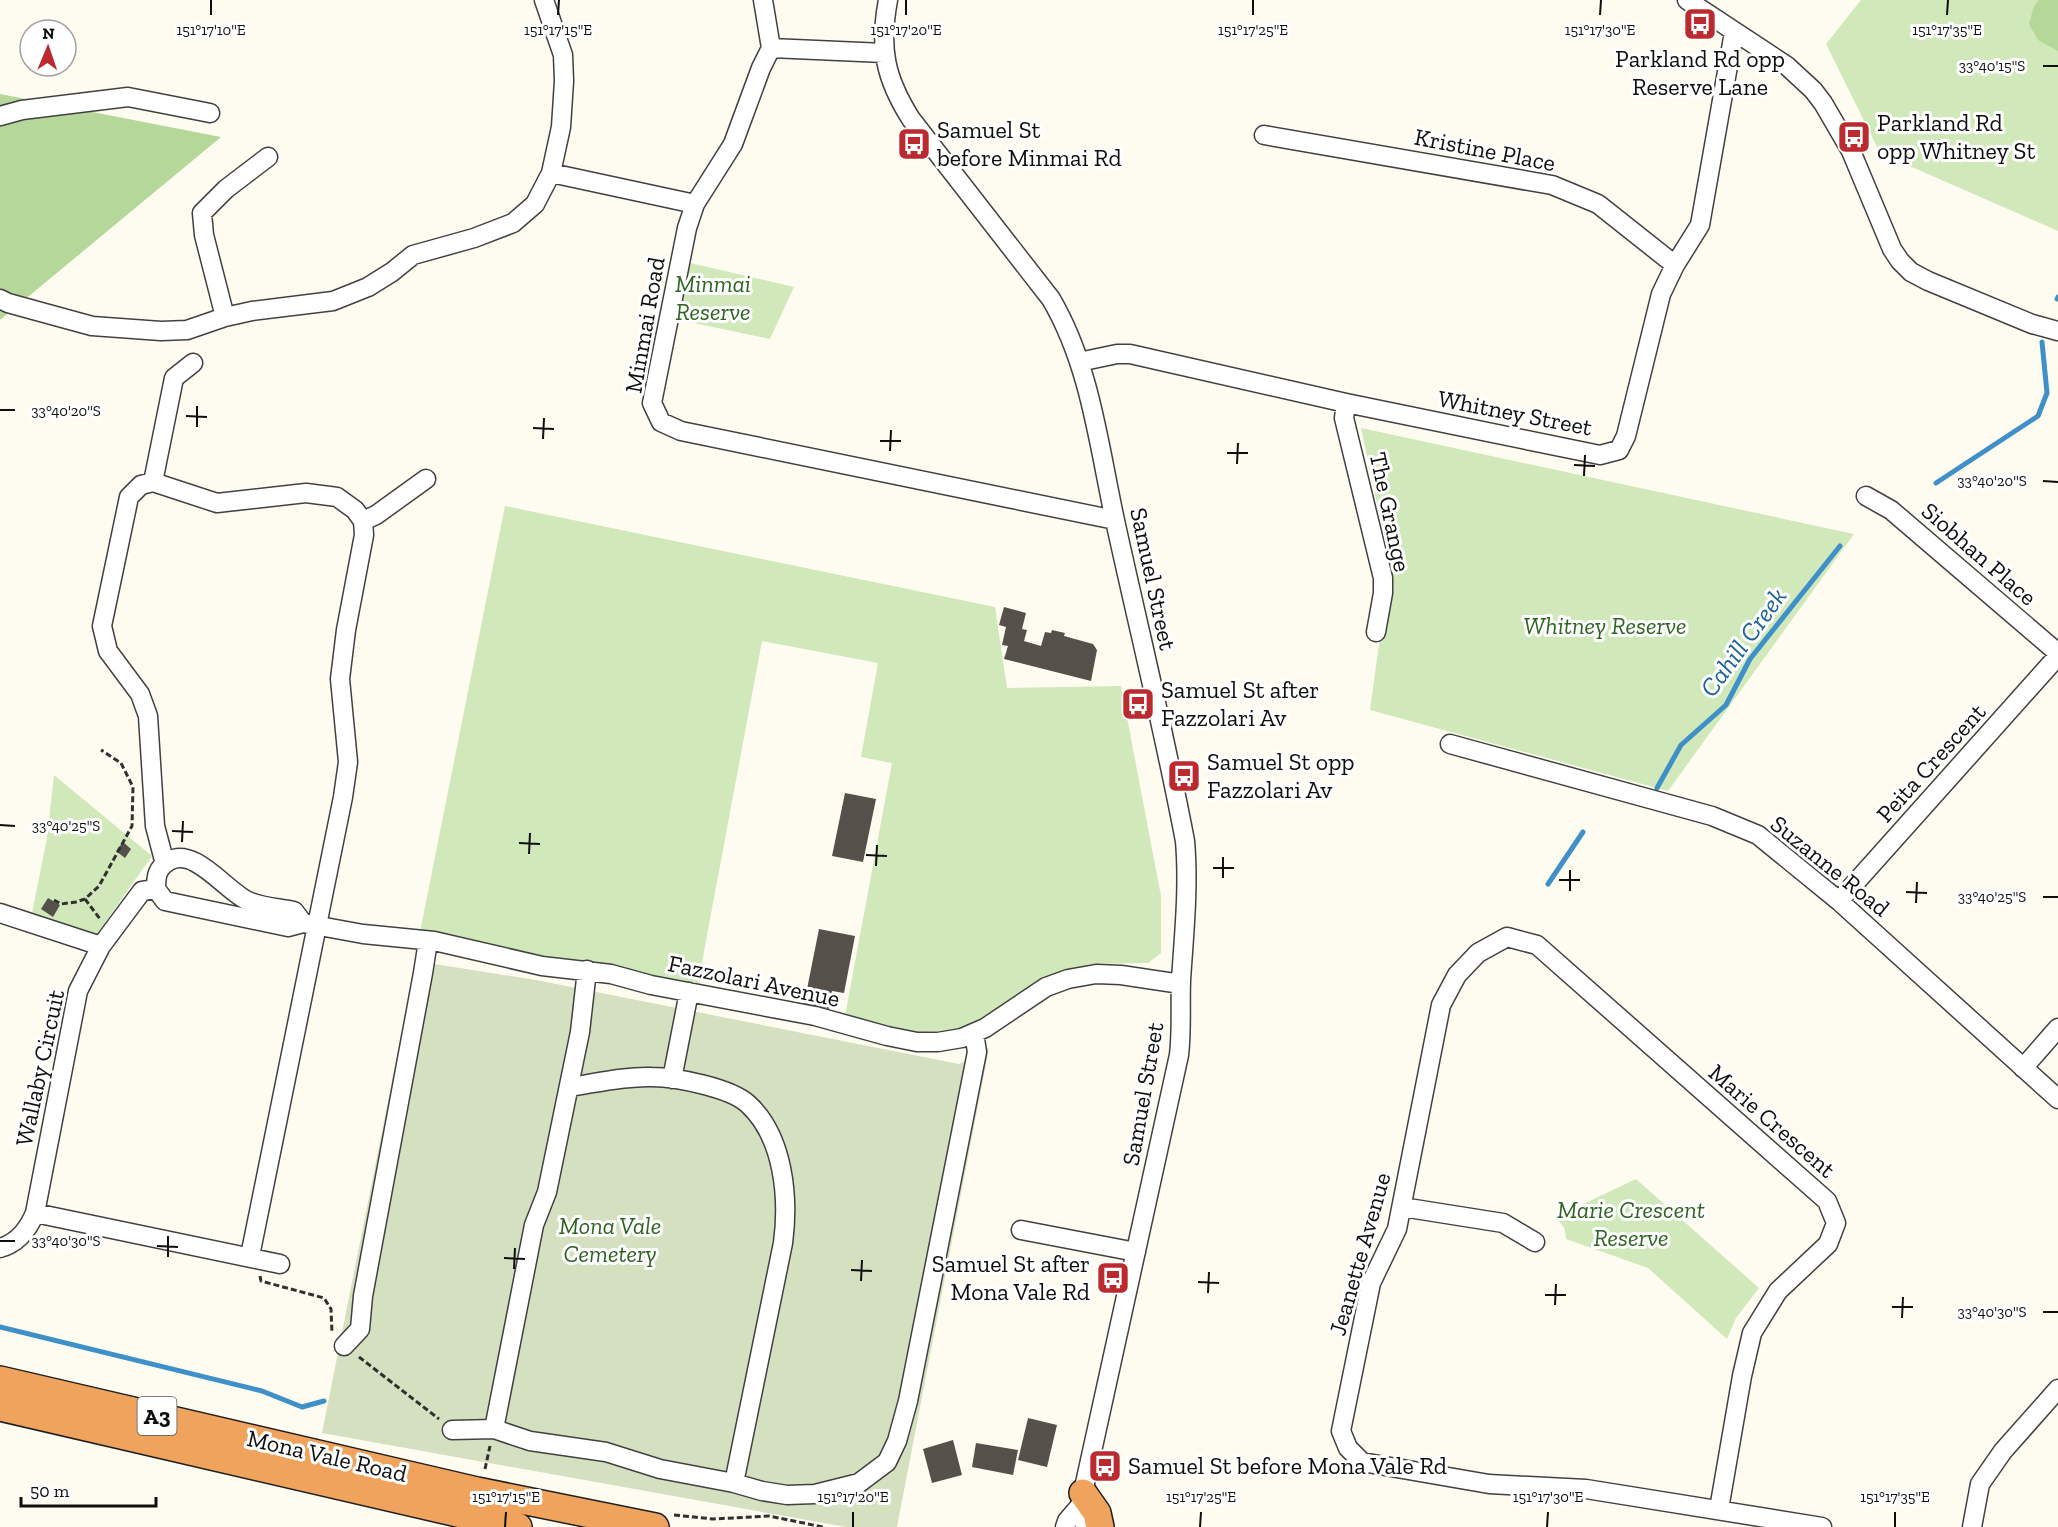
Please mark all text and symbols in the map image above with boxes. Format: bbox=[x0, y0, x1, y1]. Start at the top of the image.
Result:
bus stop icon: Parkland Rd opp Reserve Lane bbox=[1682, 6, 1718, 42]
north arrow bbox=[18, 18, 78, 78]
text: 151°17'10"E bbox=[176, 21, 246, 39]
text: 151°17'15"E bbox=[524, 21, 592, 39]
text: 151°17'20"E bbox=[870, 21, 942, 39]
text: 151°17'25"E bbox=[1218, 21, 1288, 39]
text: 151°17'30"E bbox=[1565, 21, 1636, 39]
text: 151°17'35"E bbox=[1912, 21, 1982, 39]
text: N bbox=[42, 24, 55, 43]
place label: Parkland Rd opp Reserve Lane bbox=[1615, 44, 1785, 101]
text: 33°40'15"S bbox=[1959, 57, 2025, 75]
place label: Parkland Rd opp Whitney St bbox=[1877, 108, 2035, 165]
place label: Samuel St before Minmai Rd bbox=[936, 115, 1122, 172]
bus stop icon: Parkland Rd opp Whitney St bbox=[1836, 119, 1872, 155]
street label: Kristine Place bbox=[1412, 122, 1558, 177]
bus stop icon: Samuel St before Minmai Rd bbox=[896, 126, 932, 162]
street label: Minmai Road bbox=[618, 255, 671, 395]
park label: Minmai Reserve bbox=[675, 269, 751, 326]
street label: Whitney Street bbox=[1436, 383, 1595, 442]
text: 33°40'20"S bbox=[31, 402, 101, 420]
street label: The Grange bbox=[1364, 449, 1417, 574]
text: 33°40'20"S bbox=[1957, 472, 2027, 490]
street label: Siobhan Place bbox=[1916, 496, 2043, 611]
street label: Samuel Street bbox=[1124, 505, 1183, 653]
water label: Cahill Creek bbox=[1693, 581, 1793, 703]
park label: Whitney Reserve bbox=[1524, 611, 1686, 640]
place label: Samuel St after Fazzolari Av bbox=[1161, 675, 1319, 732]
bus stop icon: Samuel St after Fazzolari Av bbox=[1120, 686, 1156, 722]
street label: Peita Crescent bbox=[1870, 697, 1992, 828]
place label: Samuel St opp Fazzolari Av bbox=[1207, 747, 1355, 804]
bus stop icon: Samuel St opp Fazzolari Av bbox=[1166, 758, 1202, 794]
street label: Suzanne Road bbox=[1765, 809, 1896, 922]
text: 33°40'25"S bbox=[32, 817, 100, 835]
text: 33°40'25"S bbox=[1958, 888, 2026, 906]
street label: Fazzolari Avenue bbox=[666, 948, 843, 1013]
street label: Wallaby Circuit bbox=[9, 987, 70, 1149]
street label: Samuel Street bbox=[1116, 1020, 1169, 1168]
street label: Marie Crescent bbox=[1703, 1058, 1842, 1184]
street label: Jeanette Avenue bbox=[1322, 1169, 1397, 1339]
park label: Marie Crescent Reserve bbox=[1557, 1195, 1705, 1252]
park label: Mona Vale Cemetery bbox=[559, 1211, 661, 1268]
text: 33°40'30"S bbox=[31, 1232, 101, 1250]
place label: Samuel St after Mona Vale Rd bbox=[932, 1249, 1090, 1306]
bus stop icon: Samuel St after Mona Vale Rd bbox=[1095, 1260, 1131, 1296]
text: 33°40'30"S bbox=[1957, 1303, 2027, 1321]
road number: A3 bbox=[138, 1397, 176, 1435]
street label: Mona Vale Road bbox=[244, 1423, 410, 1488]
bus stop icon: Samuel St before Mona Vale Rd bbox=[1087, 1448, 1123, 1484]
place label: Samuel St before Mona Vale Rd bbox=[1128, 1451, 1447, 1480]
scale bar bbox=[21, 1470, 156, 1508]
text: 50 m bbox=[30, 1480, 70, 1502]
text: 151°17'15"E bbox=[472, 1488, 540, 1506]
text: 151°17'20"E bbox=[817, 1488, 889, 1506]
text: 151°17'25"E bbox=[1166, 1488, 1236, 1506]
text: 151°17'30"E bbox=[1513, 1488, 1584, 1506]
text: 151°17'35"E bbox=[1860, 1488, 1930, 1506]

